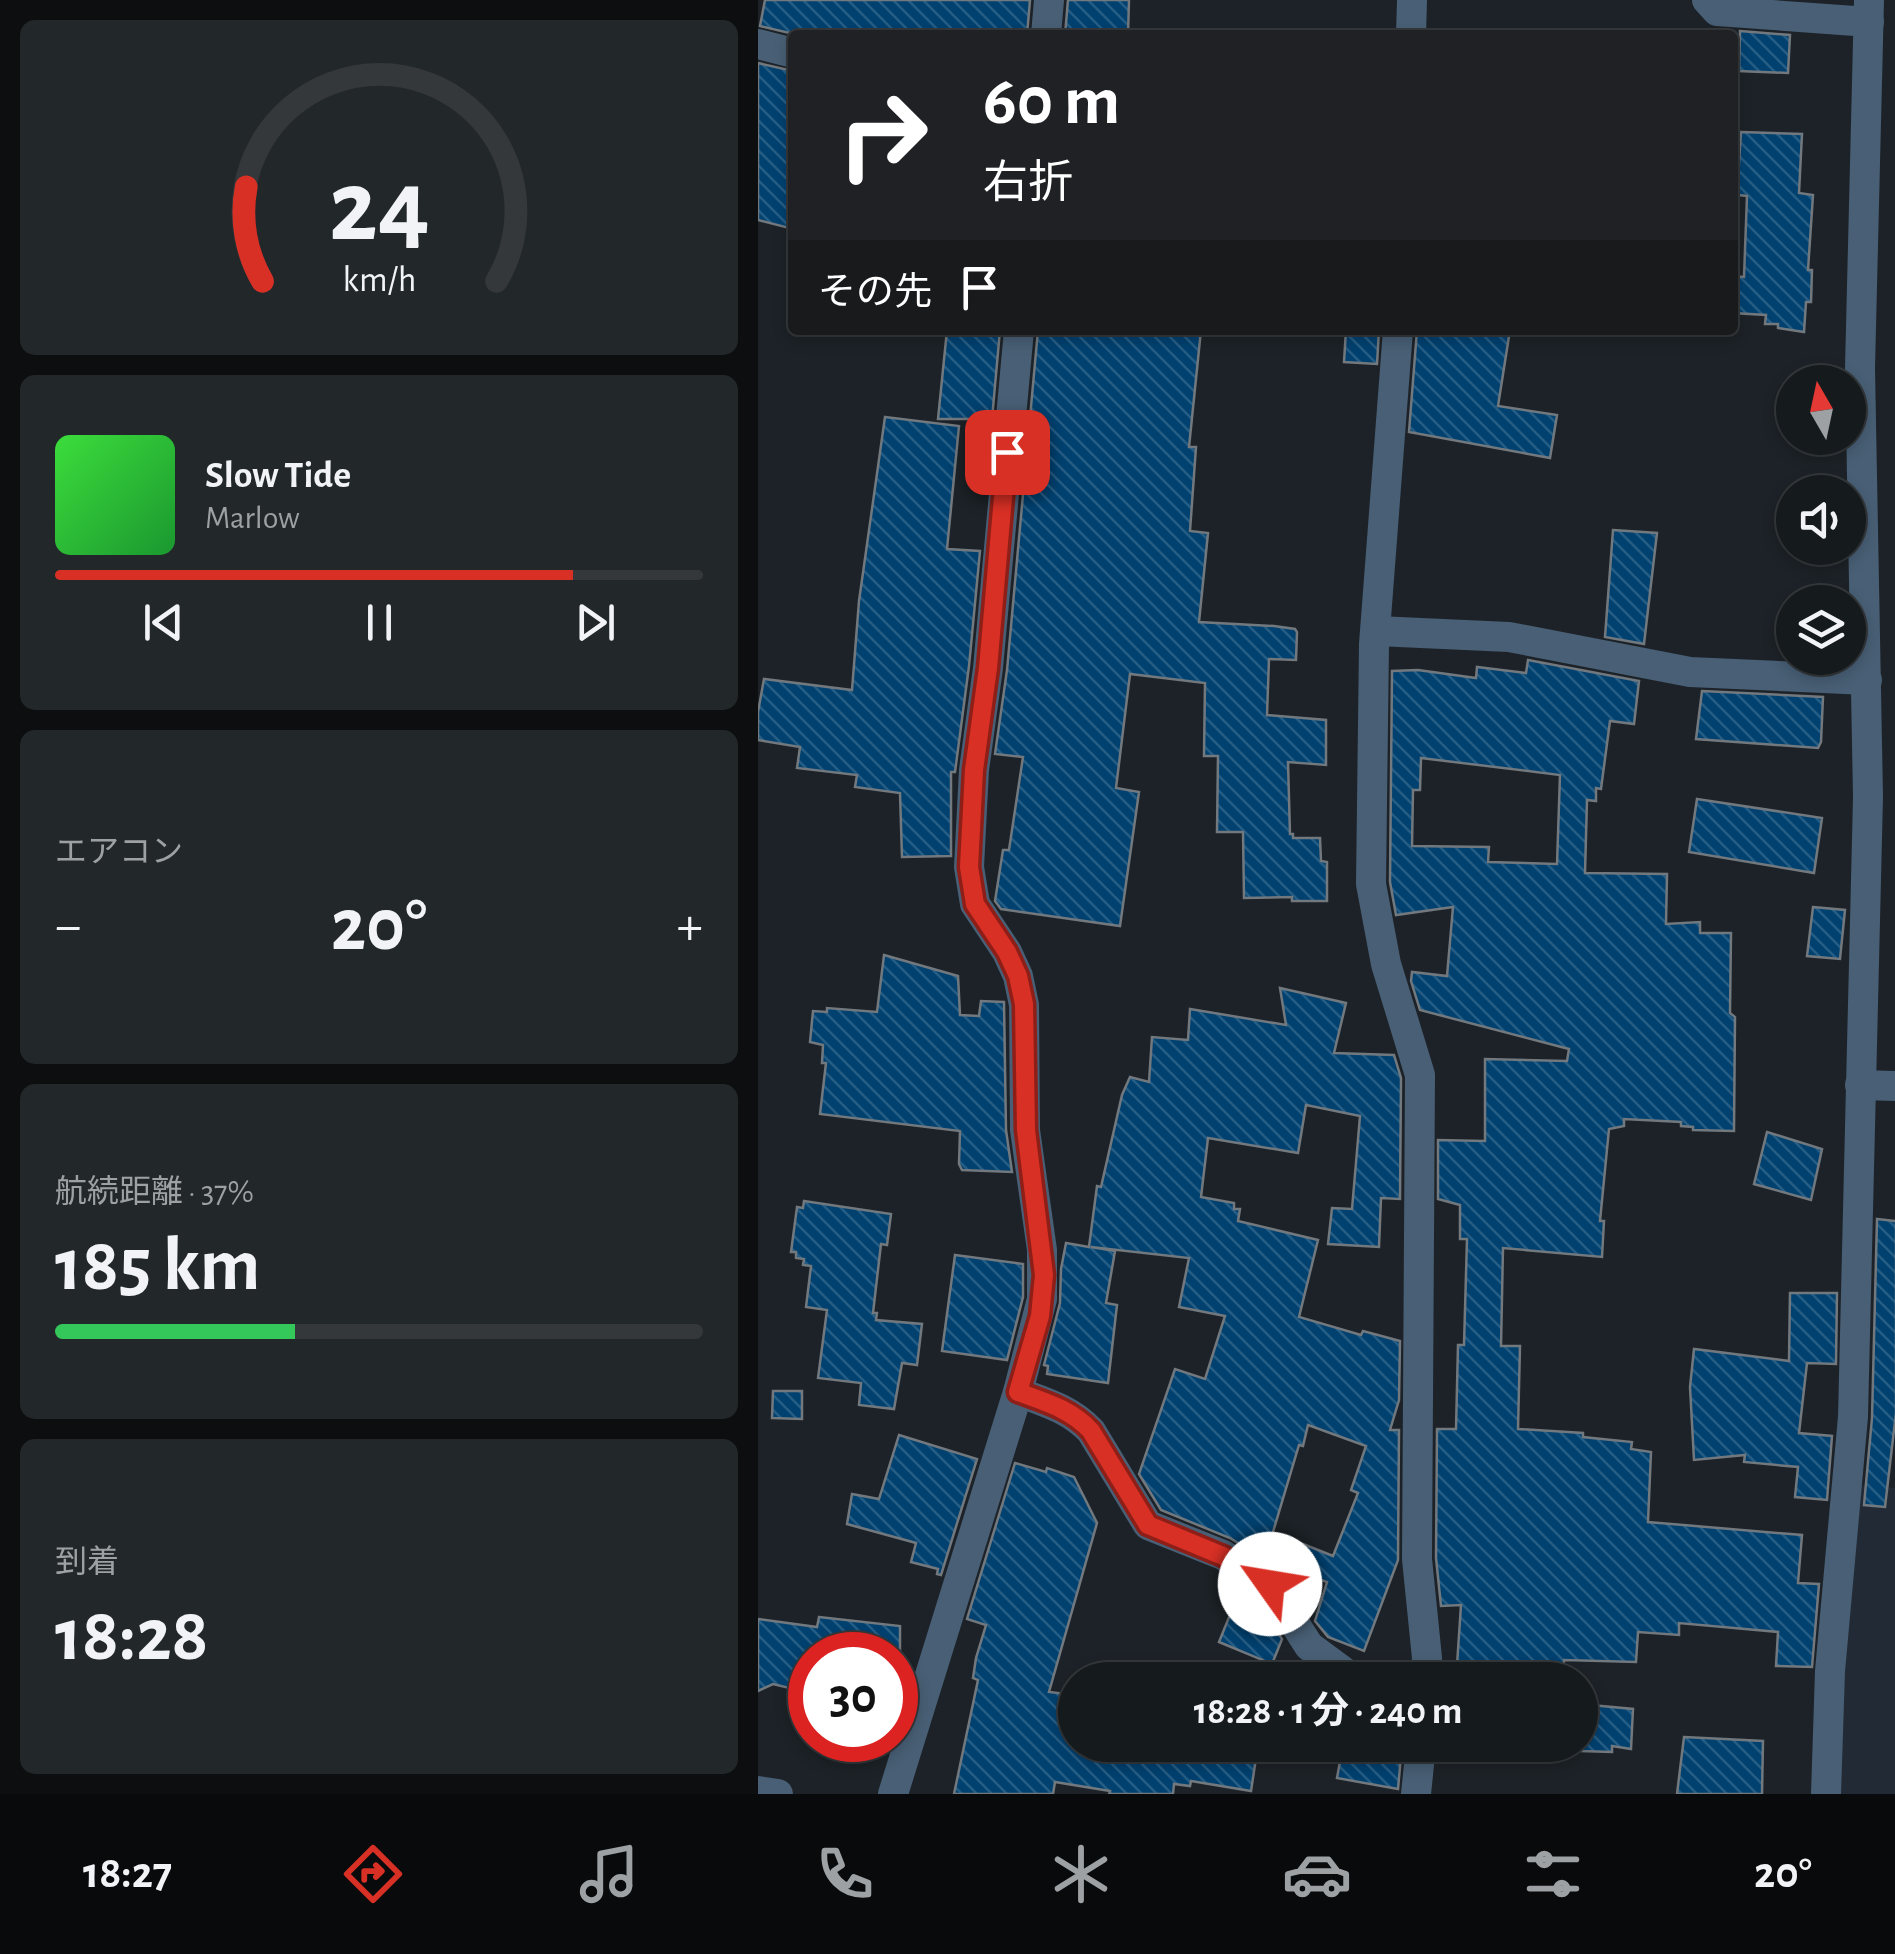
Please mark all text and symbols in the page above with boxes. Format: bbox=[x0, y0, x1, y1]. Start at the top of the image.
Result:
text: 60 m bbox=[983, 67, 1120, 137]
icon: right bbox=[818, 70, 948, 200]
text: 24 bbox=[328, 156, 430, 260]
text: 右折 bbox=[983, 161, 1073, 206]
icon: arrive bbox=[952, 260, 1007, 315]
text: km/h bbox=[342, 262, 416, 298]
text: その先 bbox=[818, 274, 932, 312]
north arrow bbox=[1776, 365, 1866, 455]
map controls bbox=[1776, 365, 1866, 675]
pin bbox=[965, 410, 1050, 495]
icon: arrive bbox=[980, 425, 1035, 480]
text: Slow Tide bbox=[205, 457, 351, 495]
button: sound bbox=[1776, 475, 1866, 565]
text: Marlow bbox=[205, 502, 300, 534]
button: layers bbox=[1776, 585, 1866, 675]
icon: previous bbox=[136, 595, 191, 650]
icon: pause bbox=[352, 595, 407, 650]
icon: next bbox=[568, 595, 623, 650]
text: エアコン bbox=[55, 836, 183, 868]
text: 20° bbox=[331, 889, 427, 964]
text: − bbox=[55, 899, 81, 954]
text: + bbox=[677, 899, 703, 954]
text: 航続距離 · 37% bbox=[55, 1176, 254, 1208]
text: 185 km bbox=[55, 1229, 260, 1304]
position arrow bbox=[1218, 1532, 1322, 1636]
text: 到着 bbox=[55, 1546, 119, 1578]
text: 18:28 bbox=[55, 1599, 208, 1674]
speed limit sign: 30 bbox=[788, 1632, 918, 1762]
text: 18:28 · 1 分 · 240 m bbox=[1194, 1693, 1462, 1731]
icon: directions bbox=[338, 1839, 408, 1909]
icon: music bbox=[574, 1839, 644, 1909]
icon: phone bbox=[810, 1839, 880, 1909]
icon: climate bbox=[1046, 1839, 1116, 1909]
icon: car bbox=[1282, 1839, 1352, 1909]
icon: filters bbox=[1518, 1839, 1588, 1909]
text: 18:27 bbox=[83, 1851, 172, 1896]
text: 20° bbox=[1754, 1851, 1812, 1896]

